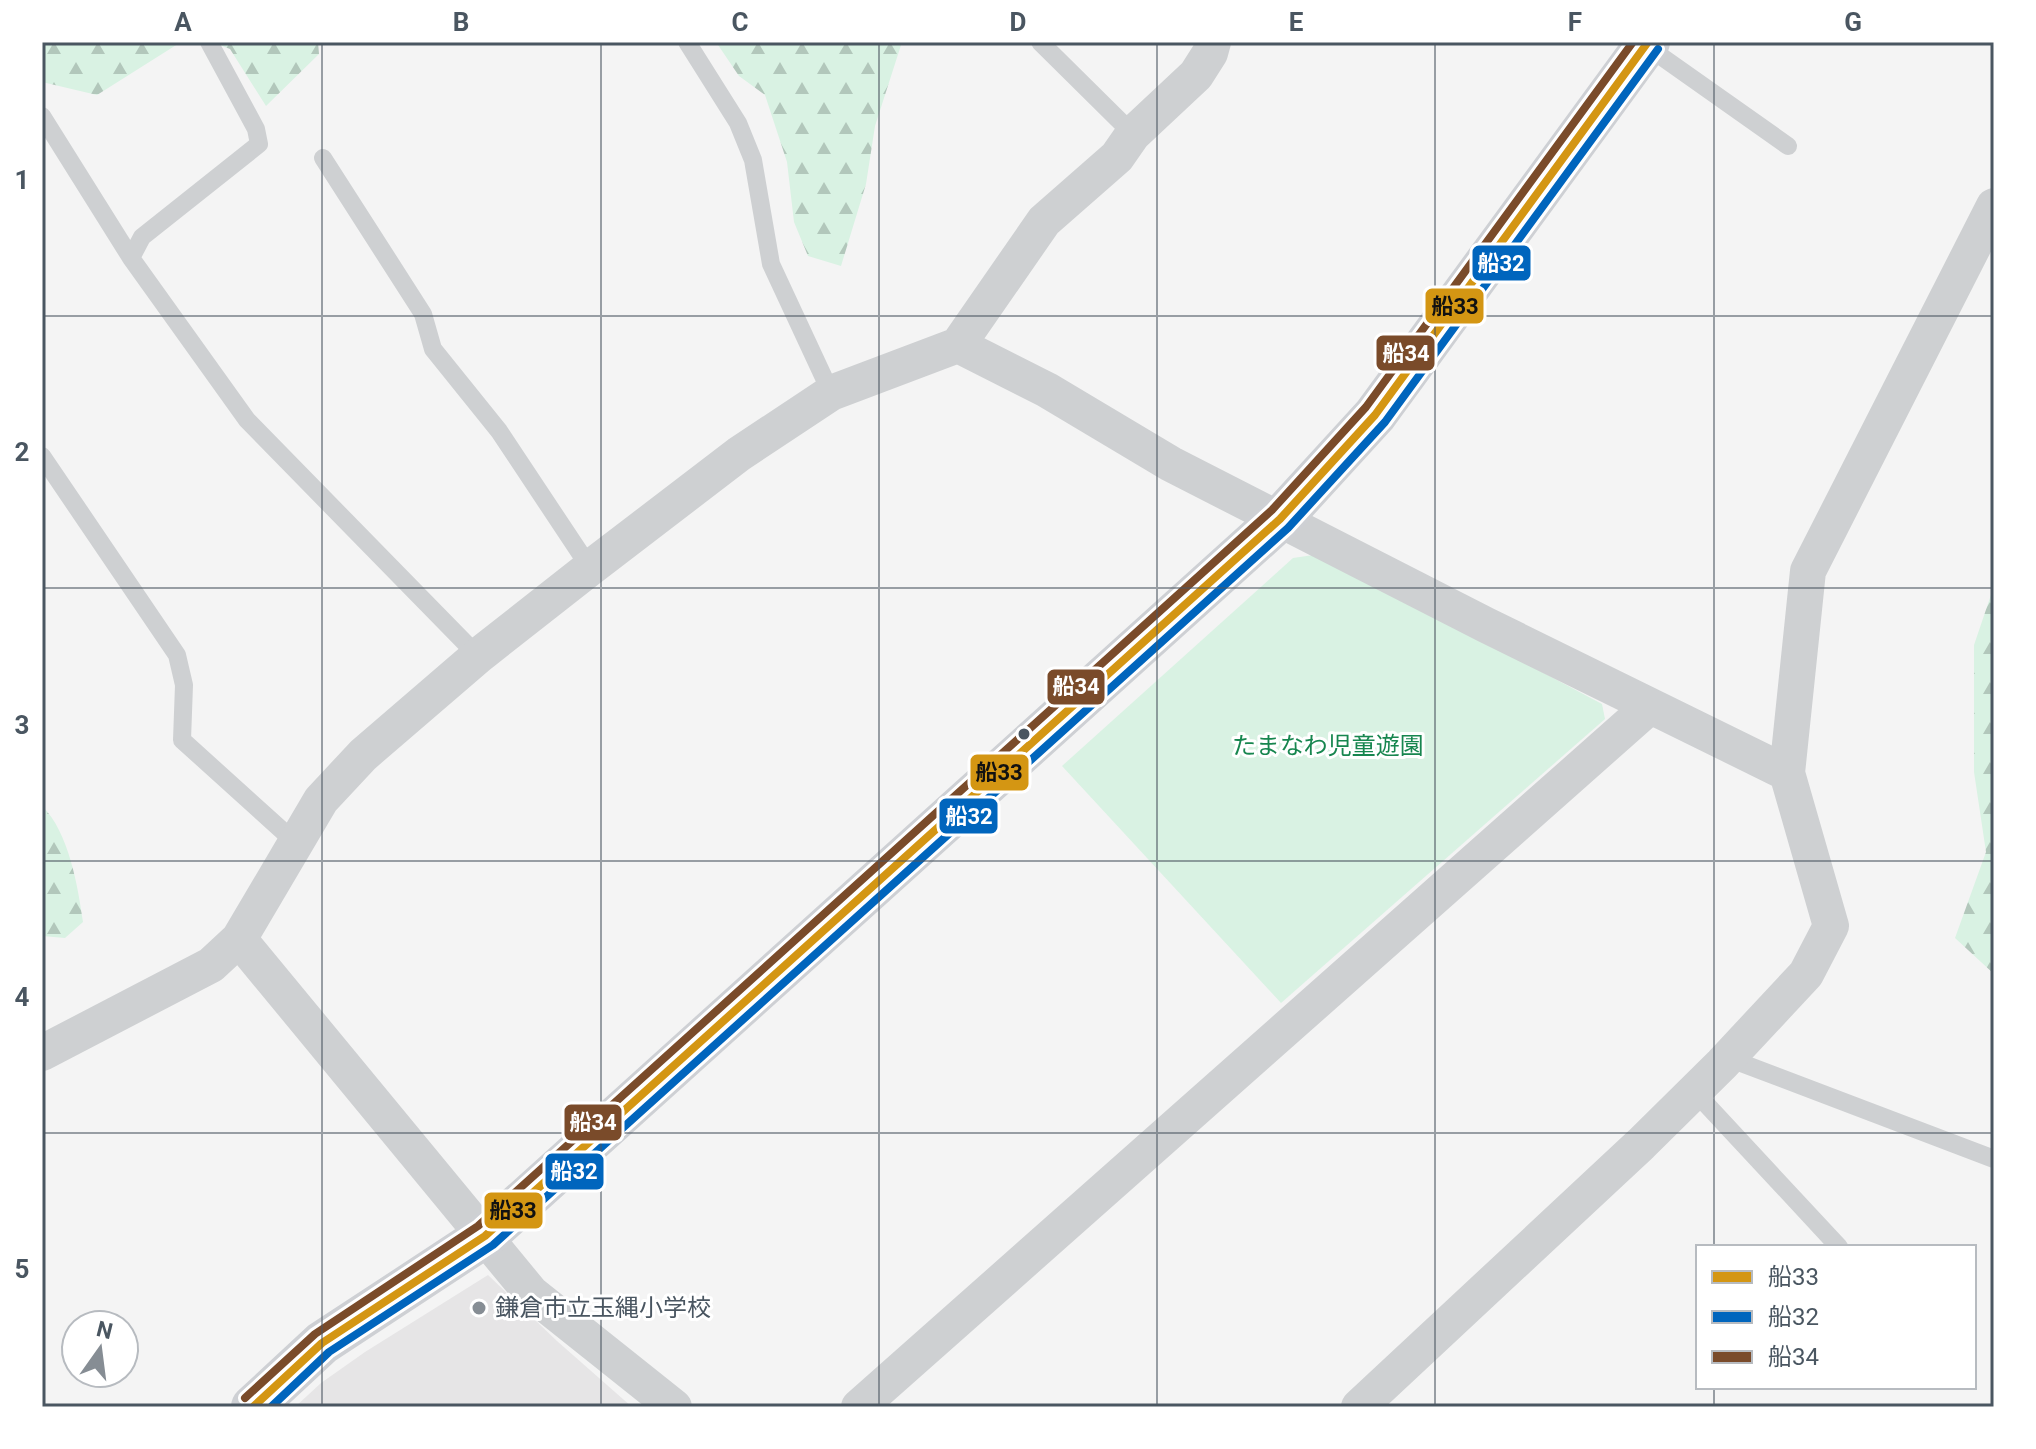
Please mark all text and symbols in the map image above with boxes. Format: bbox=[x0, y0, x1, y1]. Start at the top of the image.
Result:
text: A bbox=[174, 7, 192, 37]
text: B bbox=[453, 7, 469, 37]
text: C bbox=[731, 7, 749, 37]
text: D bbox=[1010, 7, 1026, 37]
text: E bbox=[1289, 7, 1304, 37]
text: F bbox=[1568, 7, 1582, 37]
text: G bbox=[1844, 7, 1862, 37]
text: 1 bbox=[15, 165, 29, 195]
line badge: 船32 bbox=[1471, 244, 1532, 282]
text: 船32 bbox=[1477, 251, 1525, 276]
line badge: 船33 bbox=[1424, 287, 1485, 325]
text: 船33 bbox=[1431, 294, 1479, 319]
line badge: 船34 bbox=[1375, 334, 1436, 372]
text: 船34 bbox=[1382, 341, 1430, 366]
text: 2 bbox=[15, 437, 29, 467]
line badge: 船34 bbox=[1046, 668, 1106, 706]
text: 船34 bbox=[1052, 674, 1100, 699]
text: 3 bbox=[15, 710, 29, 740]
unlabelled marker bbox=[1016, 726, 1032, 742]
park label: たまなわ児童遊園 bbox=[1232, 732, 1424, 760]
line badge: 船33 bbox=[969, 753, 1030, 792]
text: 船33 bbox=[975, 760, 1023, 785]
line badge: 船32 bbox=[938, 797, 999, 835]
text: 船32 bbox=[945, 804, 993, 829]
text: 4 bbox=[15, 982, 30, 1012]
line badge: 船34 bbox=[563, 1103, 623, 1142]
text: 船34 bbox=[569, 1110, 617, 1135]
line badge: 船32 bbox=[544, 1152, 605, 1191]
text: 船32 bbox=[550, 1159, 598, 1184]
line badge: 船33 bbox=[483, 1191, 544, 1230]
text: 船33 bbox=[489, 1198, 537, 1223]
legend bbox=[1696, 1245, 1976, 1389]
text: 5 bbox=[15, 1254, 29, 1284]
text: 船33 bbox=[1768, 1263, 1819, 1291]
place label: 鎌倉市立玉縄小学校 bbox=[495, 1294, 711, 1322]
marker: 鎌倉市立玉縄小学校 bbox=[470, 1299, 488, 1317]
text: 船32 bbox=[1768, 1303, 1819, 1331]
north arrow bbox=[60, 1309, 140, 1389]
text: N bbox=[94, 1316, 115, 1344]
text: 船34 bbox=[1768, 1343, 1819, 1371]

